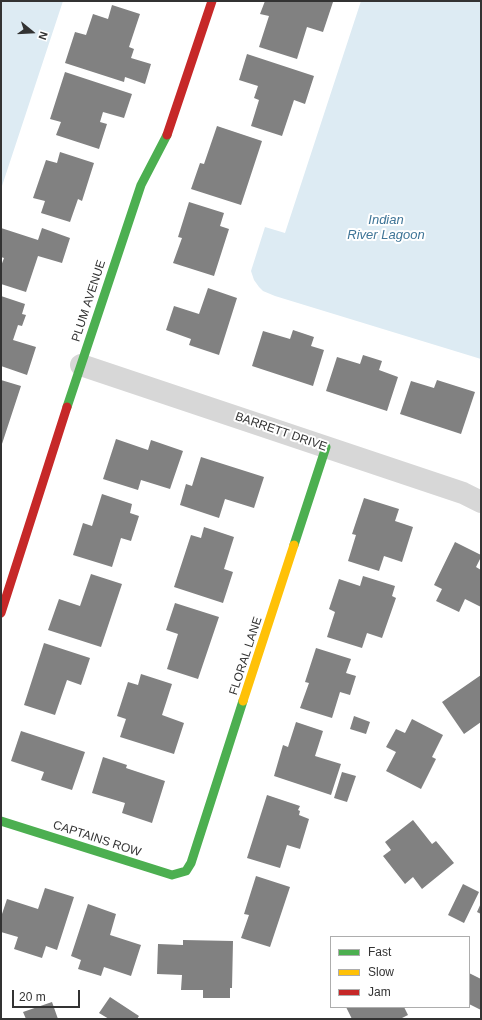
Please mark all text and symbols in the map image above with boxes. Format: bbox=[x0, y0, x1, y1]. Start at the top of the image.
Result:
north arrow bbox=[12, 12, 52, 52]
text: N bbox=[36, 30, 50, 41]
water label: Indian River Lagoon bbox=[347, 212, 425, 243]
street label: PLUM AVENUE bbox=[69, 258, 109, 344]
street label: BARRETT DRIVE bbox=[233, 410, 329, 454]
street label: FLORAL LANE bbox=[227, 615, 265, 697]
street label: CAPTAINS ROW bbox=[51, 818, 143, 860]
legend bbox=[330, 936, 470, 1008]
text: Fast bbox=[368, 945, 391, 959]
text: Slow bbox=[368, 965, 394, 979]
scale bar bbox=[14, 982, 82, 1008]
text: Jam bbox=[368, 985, 391, 999]
text: 20 m bbox=[19, 990, 46, 1004]

